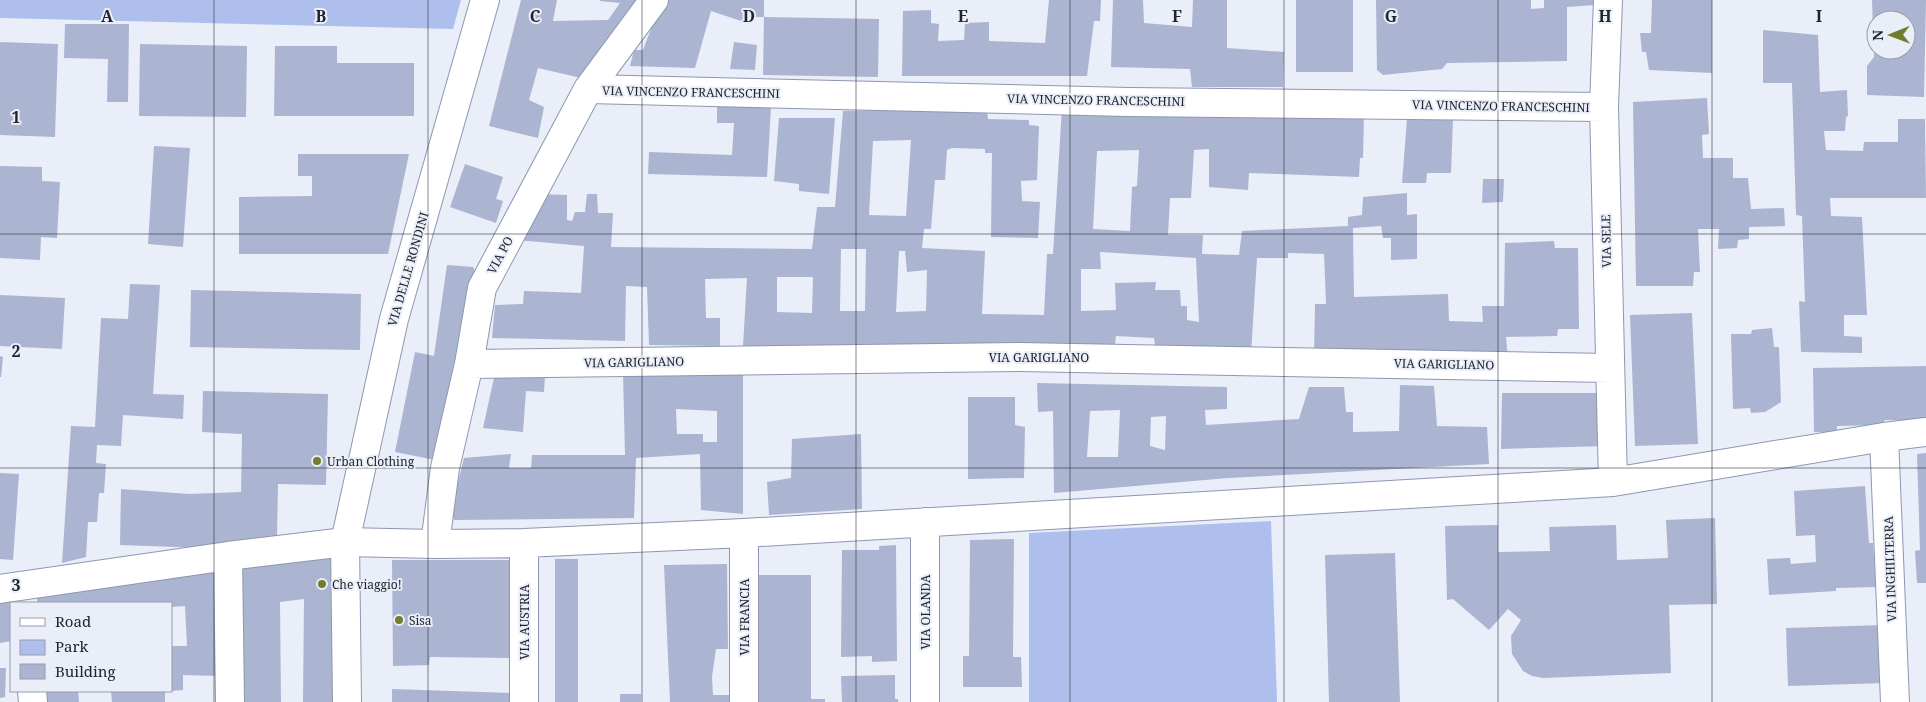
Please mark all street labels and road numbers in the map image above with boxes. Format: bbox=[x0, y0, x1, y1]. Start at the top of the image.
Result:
street label: VIA VINCENZO FRANCESCHINI bbox=[602, 82, 780, 102]
street label: VIA VINCENZO FRANCESCHINI bbox=[1007, 90, 1185, 110]
street label: VIA VINCENZO FRANCESCHINI bbox=[1412, 96, 1590, 116]
street label: VIA DELLE RONDINI bbox=[384, 210, 432, 328]
street label: VIA SELE bbox=[1597, 214, 1615, 268]
street label: VIA PO bbox=[483, 233, 517, 277]
street label: VIA GARIGLIANO bbox=[989, 349, 1089, 366]
street label: VIA GARIGLIANO bbox=[584, 353, 684, 371]
street label: VIA GARIGLIANO bbox=[1394, 355, 1494, 373]
street label: VIA INGHILTERRA bbox=[1880, 515, 1900, 622]
street label: VIA OLANDA bbox=[917, 574, 934, 650]
street label: VIA FRANCIA bbox=[736, 578, 753, 655]
street label: VIA AUSTRIA bbox=[516, 584, 533, 660]

